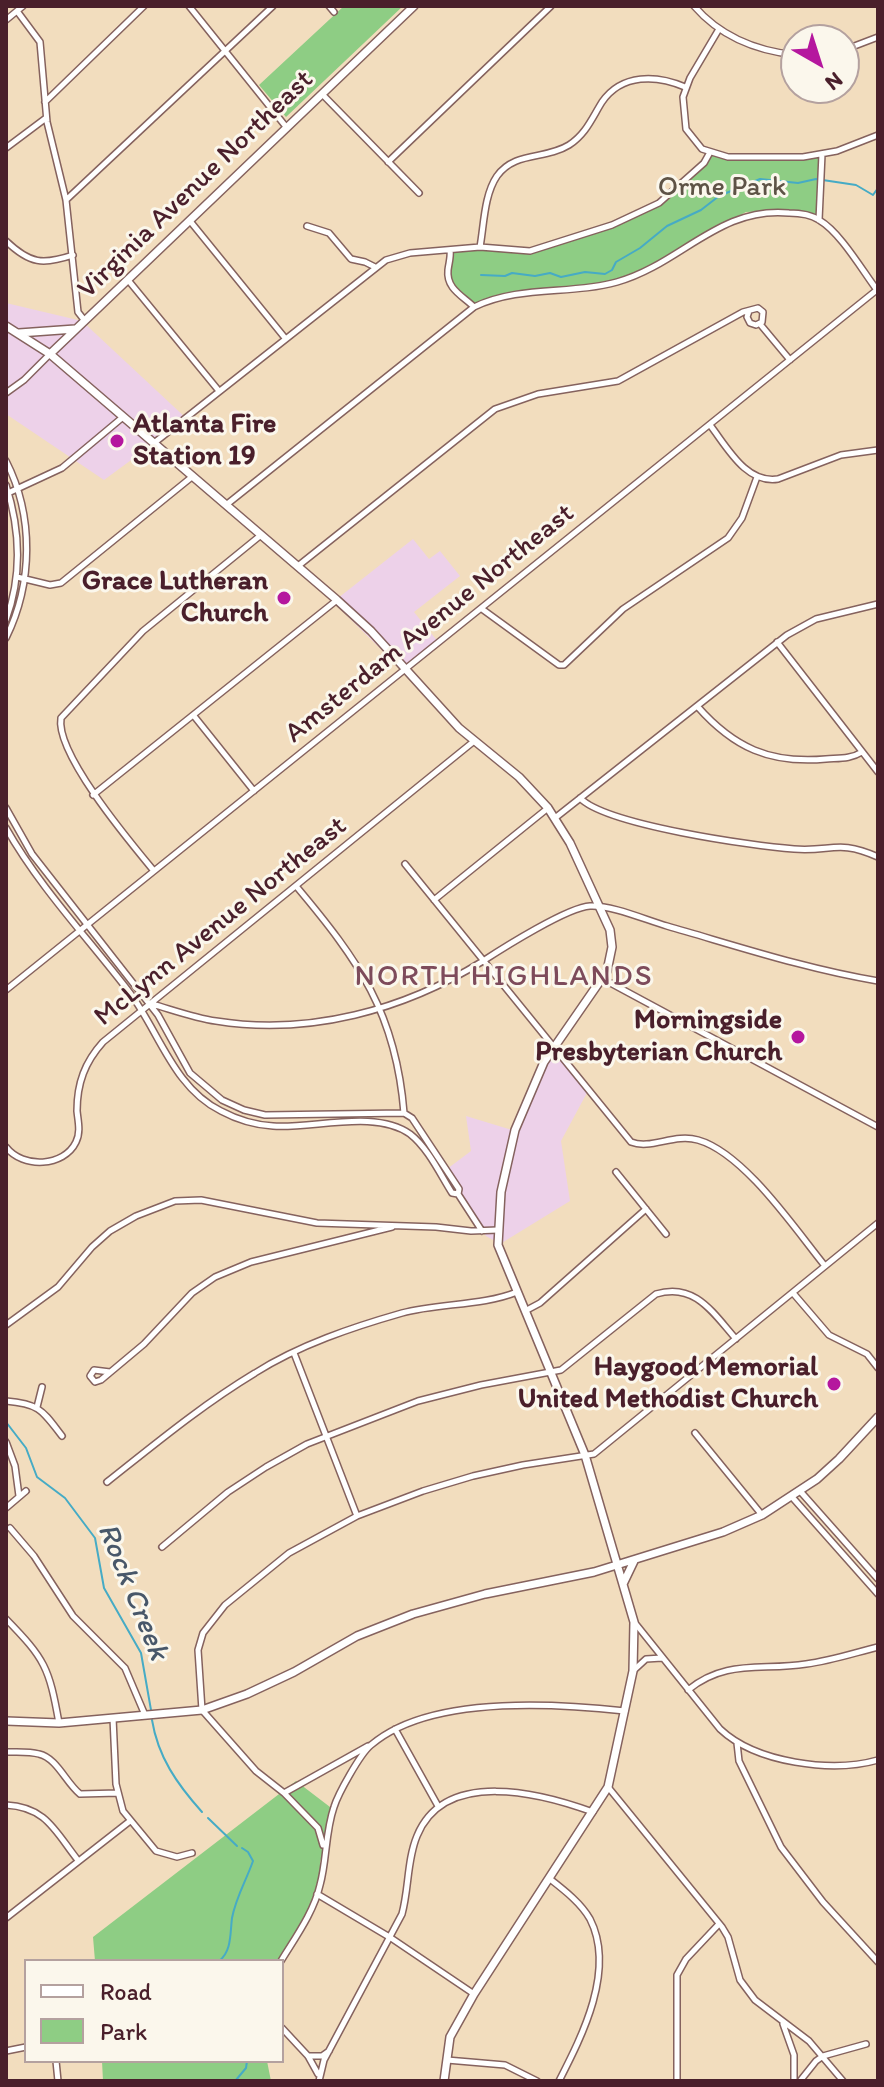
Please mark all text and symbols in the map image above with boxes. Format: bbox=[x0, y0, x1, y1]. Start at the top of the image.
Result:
north arrow bbox=[780, 24, 860, 104]
street label: Virginia Avenue Northeast bbox=[71, 64, 321, 306]
text: N bbox=[820, 66, 848, 97]
park label: Orme Park bbox=[658, 171, 786, 205]
place label: Atlanta Fire Station 19 bbox=[133, 408, 276, 474]
marker: Atlanta Fire Station 19 bbox=[108, 432, 126, 450]
street label: Amsterdam Avenue Northeast bbox=[279, 497, 581, 751]
place label: Grace Lutheran Church bbox=[82, 565, 268, 631]
marker: Grace Lutheran Church bbox=[275, 589, 293, 607]
street label: McLynn Avenue Northeast bbox=[88, 810, 354, 1034]
district label: NORTH HIGHLANDS bbox=[354, 959, 654, 995]
place label: Morningside Presbyterian Church bbox=[535, 1004, 782, 1070]
marker: Morningside Presbyterian Church bbox=[789, 1028, 807, 1046]
place label: Haygood Memorial United Methodist Church bbox=[518, 1351, 818, 1417]
marker: Haygood Memorial United Methodist Church bbox=[825, 1375, 843, 1393]
water label: Rock Creek bbox=[88, 1518, 176, 1666]
legend bbox=[24, 1959, 284, 2063]
text: Road bbox=[100, 1977, 152, 2006]
text: Park bbox=[100, 2017, 147, 2046]

